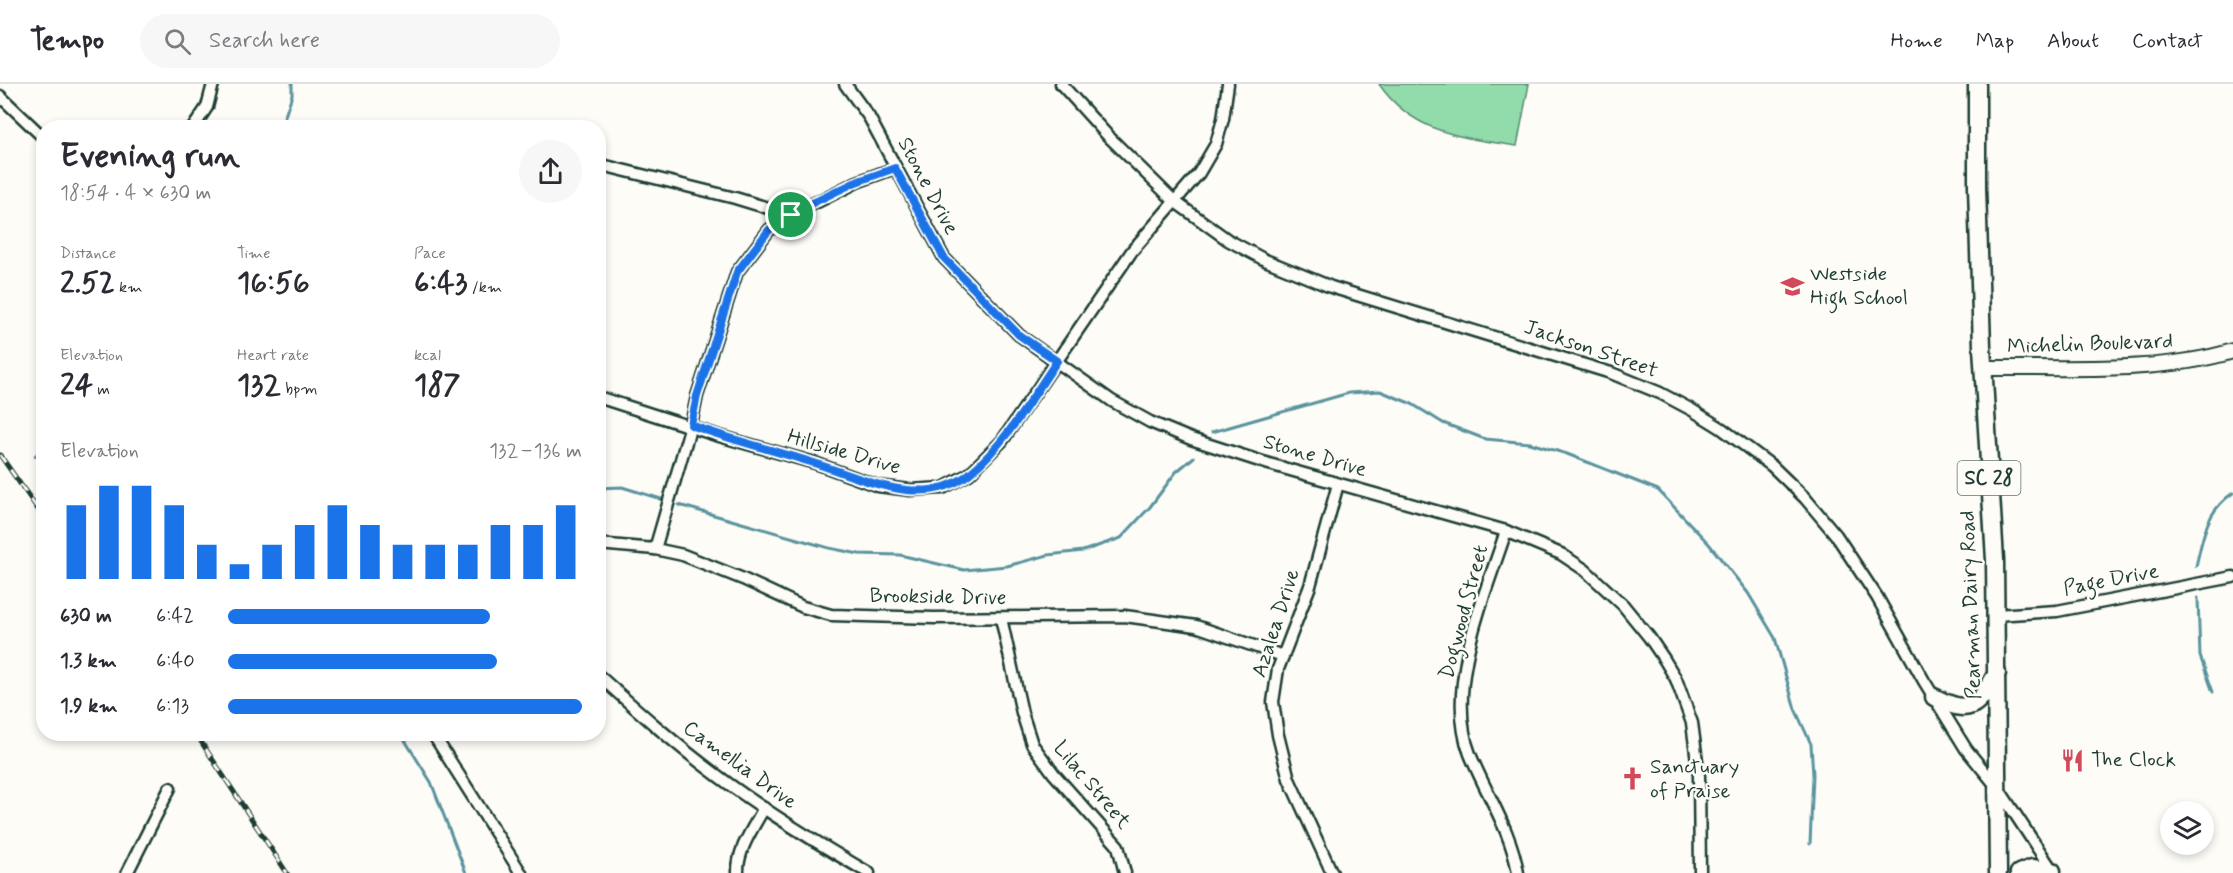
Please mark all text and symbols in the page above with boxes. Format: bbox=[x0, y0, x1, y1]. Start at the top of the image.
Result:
search box bbox=[140, 14, 560, 68]
text: Tempo bbox=[30, 23, 104, 60]
icon: search bbox=[161, 25, 194, 58]
text: Search here bbox=[209, 27, 320, 55]
text: Home bbox=[1891, 27, 1943, 55]
text: Map bbox=[1976, 27, 2014, 55]
text: About bbox=[2047, 27, 2099, 55]
text: Contact bbox=[2132, 27, 2203, 55]
street label: Stone Drive bbox=[891, 132, 965, 240]
text: Evening run bbox=[60, 135, 240, 179]
button: share bbox=[519, 140, 582, 203]
text: 18:54 · 4 × 630 m bbox=[60, 180, 211, 207]
pin bbox=[765, 189, 816, 240]
icon: arrive bbox=[774, 198, 807, 231]
text: Distance bbox=[60, 243, 116, 264]
text: Time bbox=[237, 243, 271, 264]
text: Pace bbox=[414, 243, 446, 264]
place label: Westside High School bbox=[1810, 260, 1908, 314]
text: 2.52 bbox=[60, 264, 115, 303]
text: 16:56 bbox=[237, 264, 310, 303]
text: 6:43 bbox=[414, 264, 468, 303]
school or university icon: Westside High School bbox=[1779, 273, 1805, 299]
text: km bbox=[115, 277, 142, 298]
text: /km bbox=[468, 277, 502, 298]
street label: Jackson Street bbox=[1520, 313, 1662, 385]
street label: Michelin Boulevard bbox=[2007, 327, 2173, 361]
text: Elevation bbox=[60, 345, 123, 366]
text: Heart rate bbox=[237, 345, 309, 366]
text: kcal bbox=[414, 345, 441, 366]
text: 24 bbox=[60, 366, 93, 405]
text: 132 bbox=[237, 366, 281, 405]
text: 187 bbox=[414, 366, 461, 405]
text: m bbox=[93, 379, 110, 400]
text: bpm bbox=[281, 379, 318, 400]
street label: Hillside Drive bbox=[784, 422, 904, 482]
street label: Stone Drive bbox=[1260, 428, 1370, 484]
text: Elevation bbox=[60, 438, 139, 465]
text: 132–136 m bbox=[489, 438, 582, 465]
road number: SC 28 bbox=[1958, 461, 2020, 495]
street label: Pearman Dairy Road bbox=[1954, 510, 1988, 700]
street label: Dogwood Street bbox=[1433, 542, 1497, 683]
street label: Page Drive bbox=[2061, 557, 2161, 605]
street label: Azalea Drive bbox=[1245, 565, 1307, 681]
street label: Brookside Drive bbox=[869, 582, 1007, 612]
text: 630 m bbox=[60, 603, 112, 630]
text: 6:42 bbox=[156, 603, 194, 630]
text: 1.3 km bbox=[60, 648, 117, 675]
text: 6:40 bbox=[156, 648, 195, 675]
text: 1.9 km bbox=[60, 693, 118, 720]
text: 6:13 bbox=[156, 693, 189, 720]
street label: Camellia Drive bbox=[677, 714, 803, 816]
street label: Lilac Street bbox=[1047, 735, 1138, 836]
place label: The Clock bbox=[2091, 746, 2176, 774]
restaurant icon: The Clock bbox=[2060, 747, 2086, 773]
place label: Sanctuary of Praise bbox=[1650, 753, 1739, 805]
church icon: Sanctuary of Praise bbox=[1619, 766, 1645, 792]
map controls bbox=[2160, 801, 2214, 855]
button: layers bbox=[2160, 801, 2214, 855]

